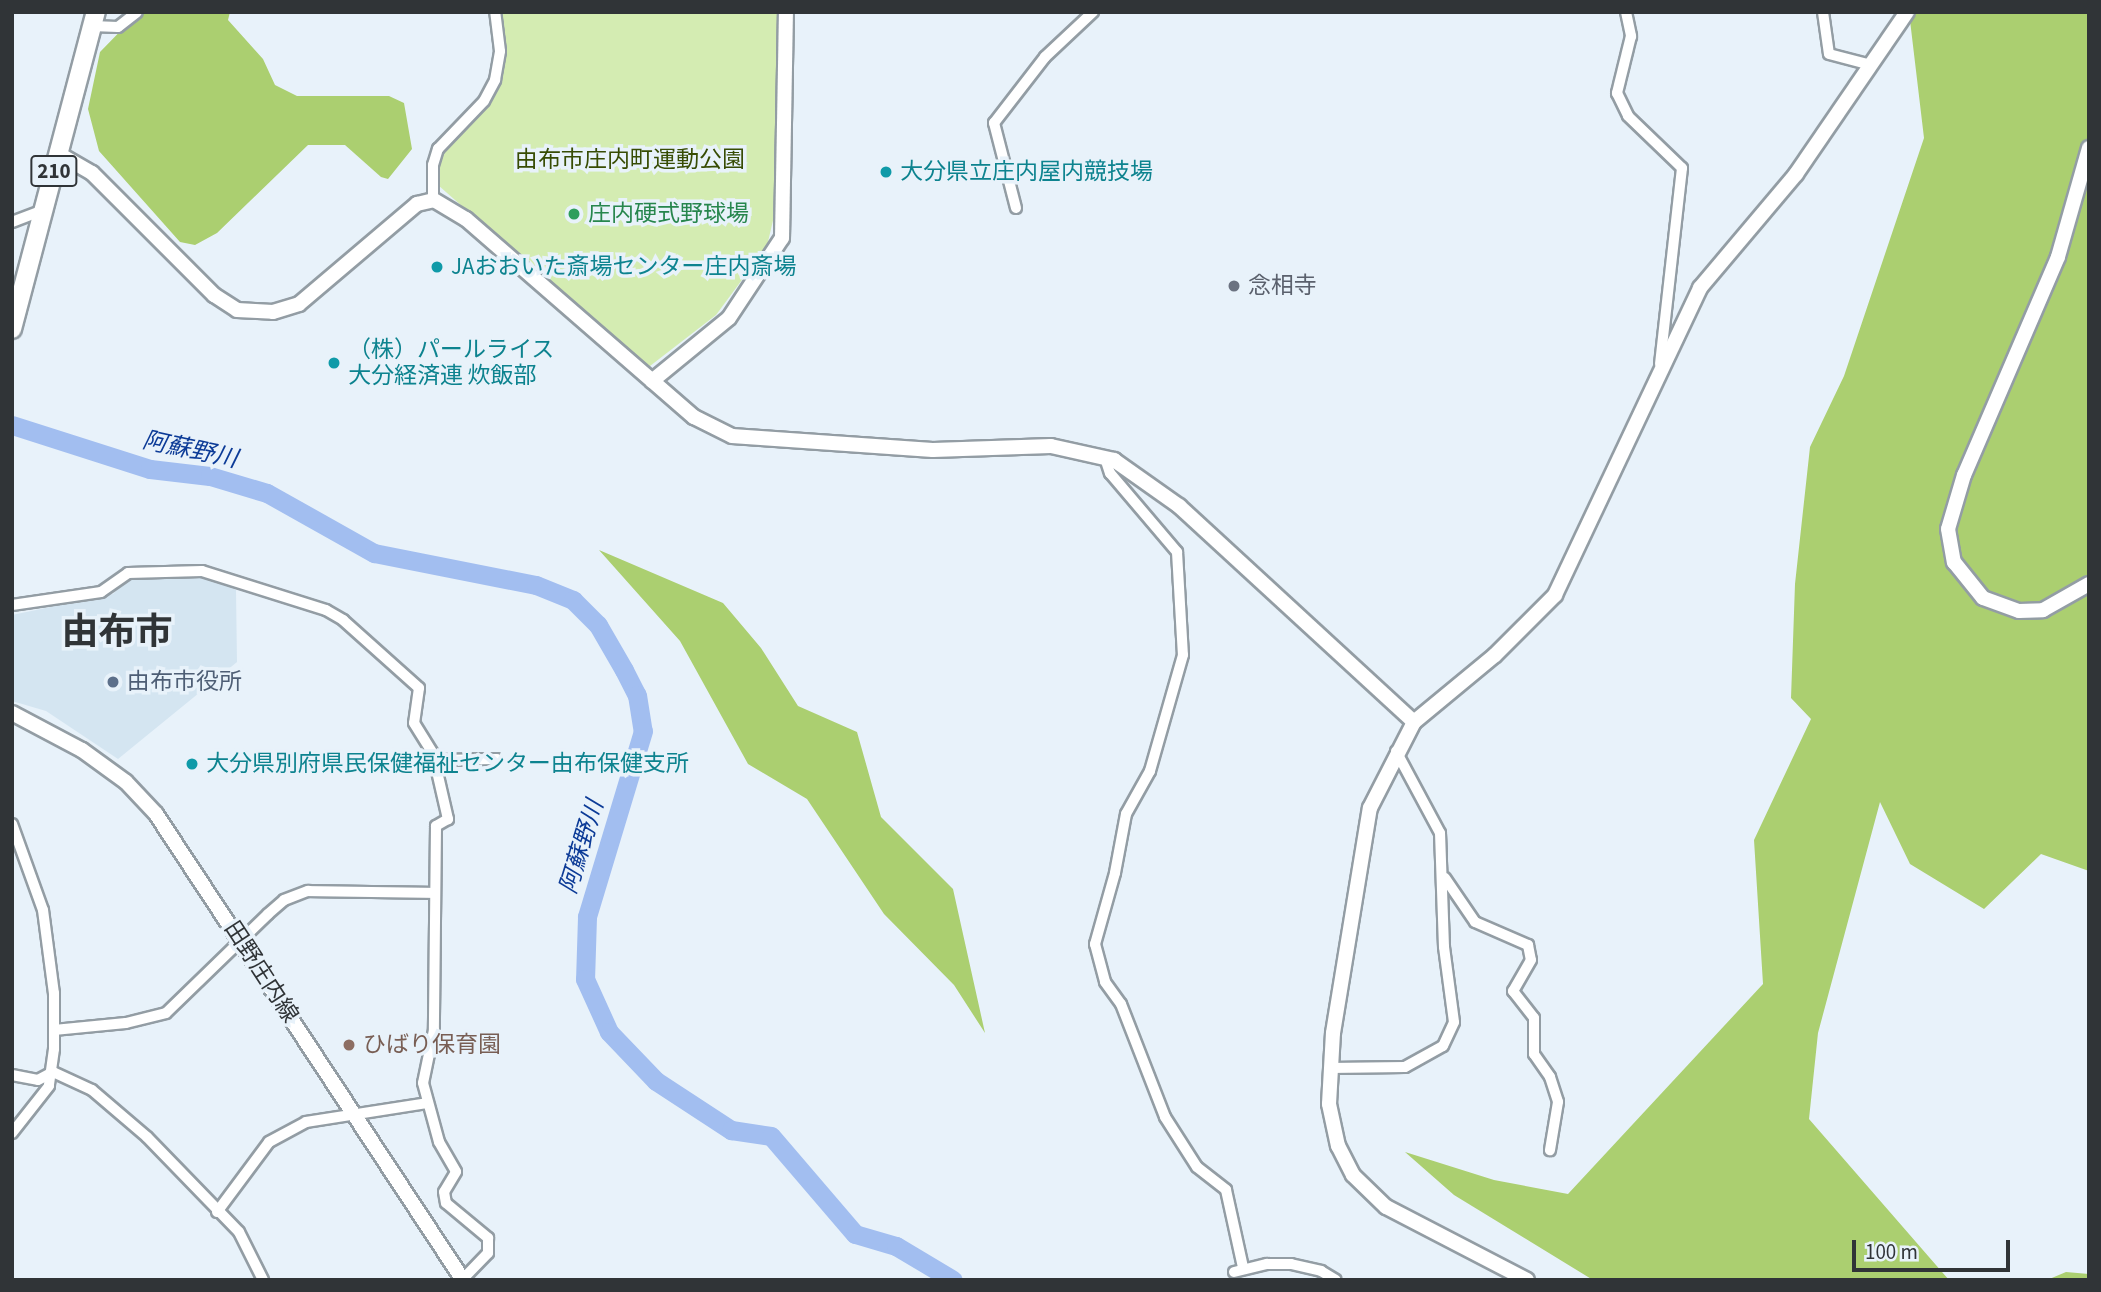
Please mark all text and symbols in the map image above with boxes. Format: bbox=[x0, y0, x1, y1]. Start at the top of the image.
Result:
park label: 由布市庄内町運動公園 bbox=[515, 146, 745, 174]
road number: 210 bbox=[30, 154, 78, 188]
place label: 大分県立庄内屋内競技場 bbox=[900, 158, 1153, 186]
marker: 大分県立庄内屋内競技場 bbox=[878, 164, 894, 180]
place label: 庄内硬式野球場 bbox=[588, 200, 749, 228]
marker: 庄内硬式野球場 bbox=[566, 206, 582, 222]
place label: JAおおいた斎場センター庄内斎場 bbox=[451, 253, 797, 281]
marker: JAおおいた斎場センター庄内斎場 bbox=[429, 259, 445, 275]
place label: 念相寺 bbox=[1248, 272, 1317, 300]
marker: 念相寺 bbox=[1226, 278, 1242, 294]
place label: （株）パールライス 大分経済連 炊飯部 bbox=[348, 336, 555, 390]
marker: （株）パールライス 大分経済連 炊飯部 bbox=[326, 355, 342, 371]
water label: 阿蘇野川 bbox=[140, 426, 240, 474]
district label: 由布市 bbox=[62, 611, 172, 655]
place label: 由布市役所 bbox=[127, 668, 242, 696]
marker: 由布市役所 bbox=[105, 674, 121, 690]
place label: 大分県別府県民保健福祉センター由布保健支所 bbox=[206, 750, 689, 778]
marker: 大分県別府県民保健福祉センター由布保健支所 bbox=[184, 756, 200, 772]
water label: 阿蘇野川 bbox=[554, 797, 610, 897]
street label: 田野庄内線 bbox=[218, 916, 304, 1028]
place label: ひばり保育園 bbox=[363, 1031, 501, 1059]
marker: ひばり保育園 bbox=[341, 1037, 357, 1053]
scale bar bbox=[1856, 1226, 2014, 1270]
text: 100 m bbox=[1865, 1237, 1918, 1267]

